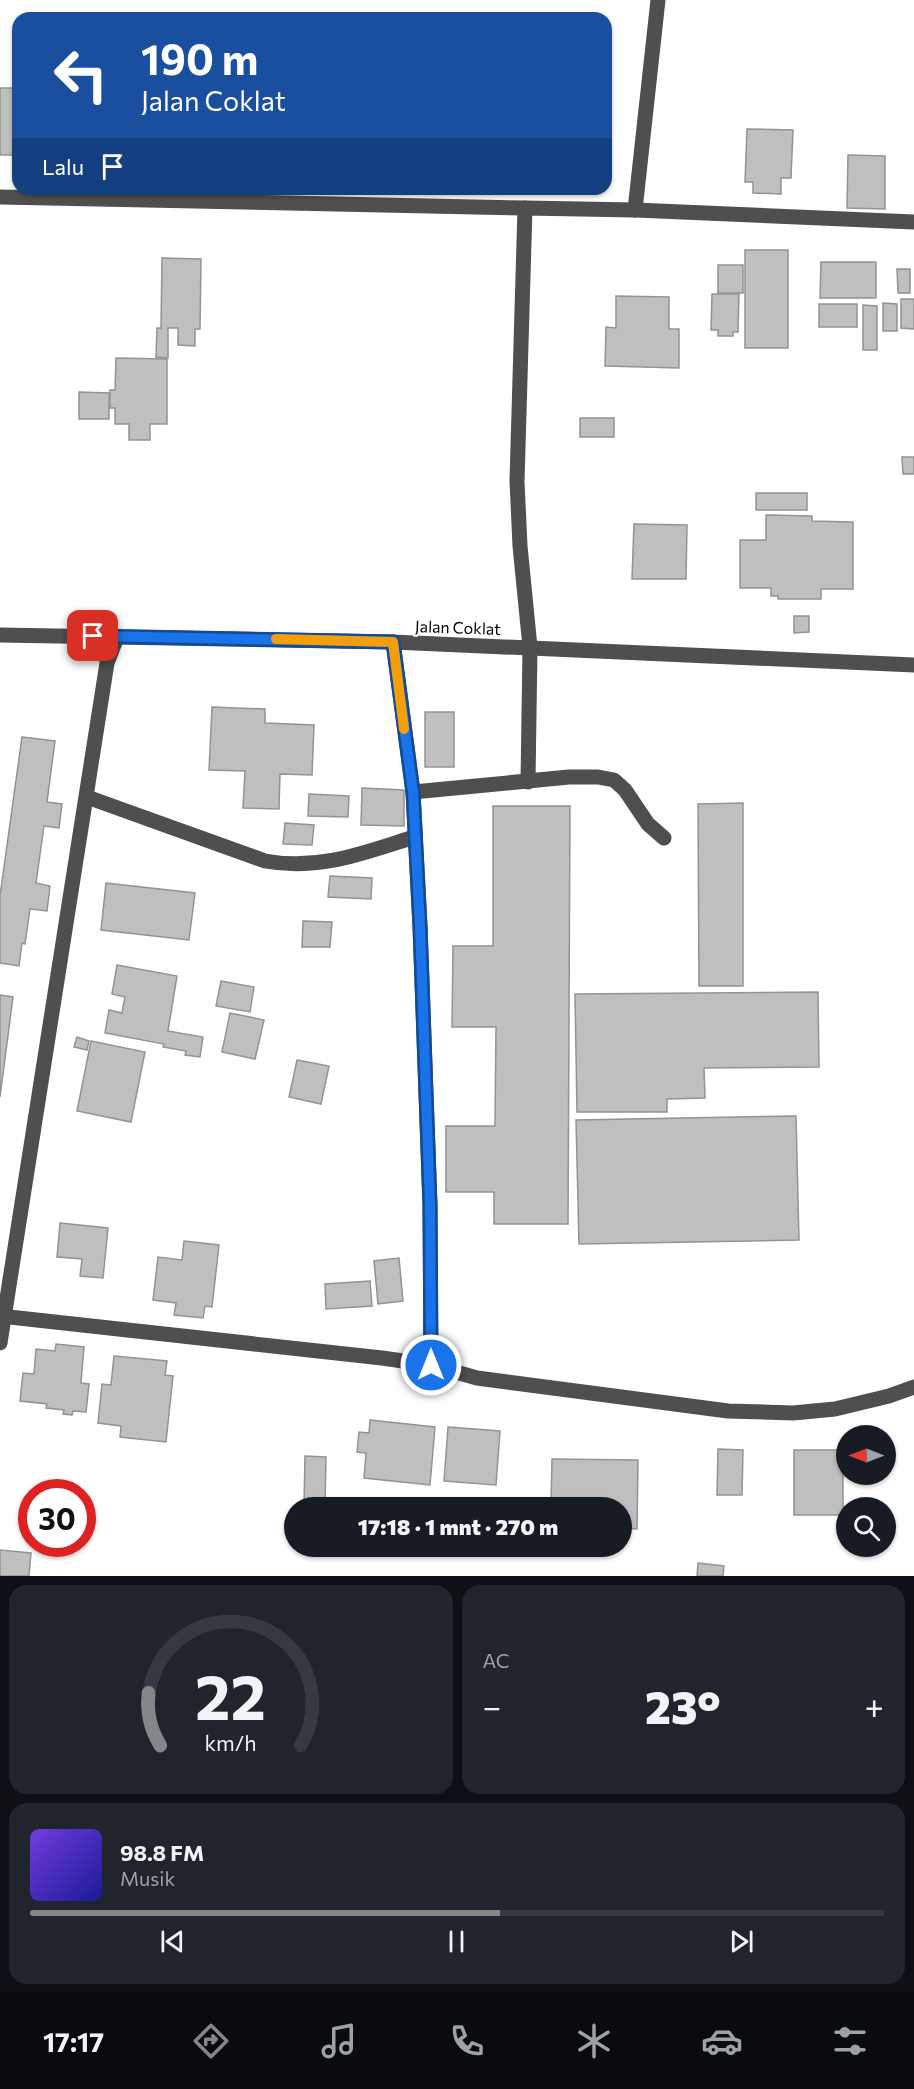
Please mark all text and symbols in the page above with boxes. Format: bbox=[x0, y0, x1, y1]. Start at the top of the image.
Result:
text: 190 m bbox=[141, 32, 259, 84]
icon: left bbox=[42, 36, 120, 114]
text: Jalan Coklat bbox=[141, 84, 286, 117]
icon: arrive bbox=[96, 150, 129, 183]
text: Lalu bbox=[42, 153, 84, 180]
pin bbox=[67, 610, 118, 661]
street label: Jalan Coklat bbox=[415, 616, 502, 638]
icon: arrive bbox=[76, 619, 109, 652]
position arrow bbox=[399, 1333, 463, 1397]
north arrow bbox=[836, 1425, 896, 1485]
map controls bbox=[836, 1425, 896, 1557]
speed limit sign: 30 bbox=[18, 1479, 96, 1557]
button: search bbox=[836, 1497, 896, 1557]
text: 17:18 · 1 mnt · 270 m bbox=[358, 1513, 558, 1540]
text: AC bbox=[483, 1648, 509, 1672]
text: 22 bbox=[195, 1657, 266, 1733]
text: 23° bbox=[645, 1678, 721, 1733]
text: − bbox=[483, 1685, 501, 1726]
text: + bbox=[865, 1685, 884, 1726]
text: km/h bbox=[205, 1730, 257, 1756]
text: 98.8 FM bbox=[120, 1839, 204, 1866]
text: Musik bbox=[120, 1866, 175, 1890]
icon: previous bbox=[156, 1925, 189, 1958]
icon: pause bbox=[440, 1925, 473, 1958]
icon: next bbox=[725, 1925, 758, 1958]
icon: directions bbox=[190, 2020, 232, 2062]
icon: music bbox=[318, 2020, 360, 2062]
icon: phone bbox=[446, 2020, 488, 2062]
icon: climate bbox=[573, 2020, 615, 2062]
icon: car bbox=[701, 2020, 743, 2062]
icon: filters bbox=[829, 2020, 871, 2062]
text: 17:17 bbox=[43, 2025, 104, 2058]

